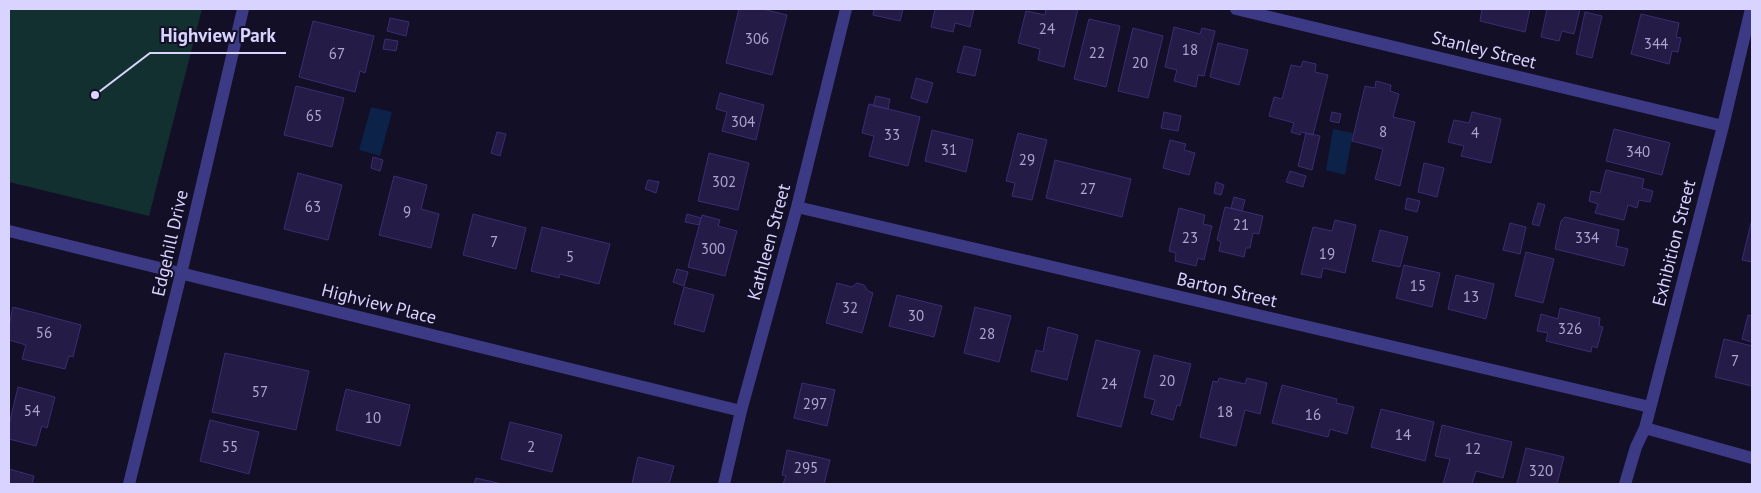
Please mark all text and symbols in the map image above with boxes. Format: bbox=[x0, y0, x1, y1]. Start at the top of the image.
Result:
callout: Highview Park bbox=[150, 19, 286, 53]
house number: 24 bbox=[1039, 19, 1055, 38]
text: Highview Park bbox=[160, 23, 276, 47]
street label: Stanley Street bbox=[1429, 25, 1539, 74]
house number: 306 bbox=[745, 29, 769, 48]
house number: 344 bbox=[1644, 34, 1668, 53]
house number: 18 bbox=[1182, 40, 1198, 59]
house number: 22 bbox=[1089, 43, 1105, 62]
house number: 67 bbox=[329, 44, 345, 63]
house number: 20 bbox=[1132, 53, 1148, 72]
house number: 65 bbox=[306, 106, 322, 125]
house number: 304 bbox=[731, 112, 755, 131]
house number: 8 bbox=[1379, 122, 1387, 141]
house number: 4 bbox=[1471, 123, 1479, 142]
house number: 33 bbox=[884, 125, 900, 144]
house number: 31 bbox=[941, 140, 957, 159]
house number: 340 bbox=[1626, 142, 1650, 161]
house number: 29 bbox=[1019, 150, 1035, 169]
house number: 302 bbox=[712, 172, 736, 191]
street label: Exhibition Street bbox=[1647, 177, 1700, 308]
house number: 27 bbox=[1080, 179, 1096, 198]
street label: Kathleen Street bbox=[742, 181, 795, 302]
street label: Edgehill Drive bbox=[146, 187, 193, 298]
house number: 63 bbox=[305, 197, 321, 216]
house number: 9 bbox=[403, 202, 411, 221]
house number: 21 bbox=[1233, 215, 1249, 234]
house number: 23 bbox=[1182, 228, 1198, 247]
house number: 334 bbox=[1575, 228, 1599, 247]
house number: 7 bbox=[490, 232, 498, 251]
house number: 300 bbox=[701, 239, 725, 258]
house number: 19 bbox=[1319, 244, 1335, 263]
house number: 5 bbox=[566, 247, 574, 266]
street label: Barton Street bbox=[1175, 267, 1280, 312]
house number: 15 bbox=[1410, 276, 1426, 295]
street label: Highview Place bbox=[319, 278, 439, 329]
house number: 13 bbox=[1463, 287, 1479, 306]
house number: 32 bbox=[842, 298, 858, 317]
house number: 30 bbox=[908, 306, 924, 325]
house number: 326 bbox=[1558, 319, 1582, 338]
house number: 56 bbox=[36, 323, 52, 342]
house number: 28 bbox=[979, 324, 995, 343]
house number: 7 bbox=[1731, 351, 1739, 370]
house number: 20 bbox=[1159, 371, 1175, 390]
house number: 24 bbox=[1101, 374, 1117, 393]
house number: 57 bbox=[252, 382, 268, 401]
house number: 297 bbox=[803, 394, 827, 413]
house number: 54 bbox=[24, 401, 40, 420]
house number: 18 bbox=[1217, 402, 1233, 421]
house number: 16 bbox=[1305, 405, 1321, 424]
house number: 10 bbox=[365, 408, 381, 427]
house number: 14 bbox=[1395, 425, 1411, 444]
house number: 55 bbox=[222, 437, 238, 456]
house number: 2 bbox=[527, 437, 535, 456]
house number: 12 bbox=[1465, 439, 1481, 458]
house number: 295 bbox=[794, 458, 818, 477]
house number: 320 bbox=[1529, 461, 1553, 480]

